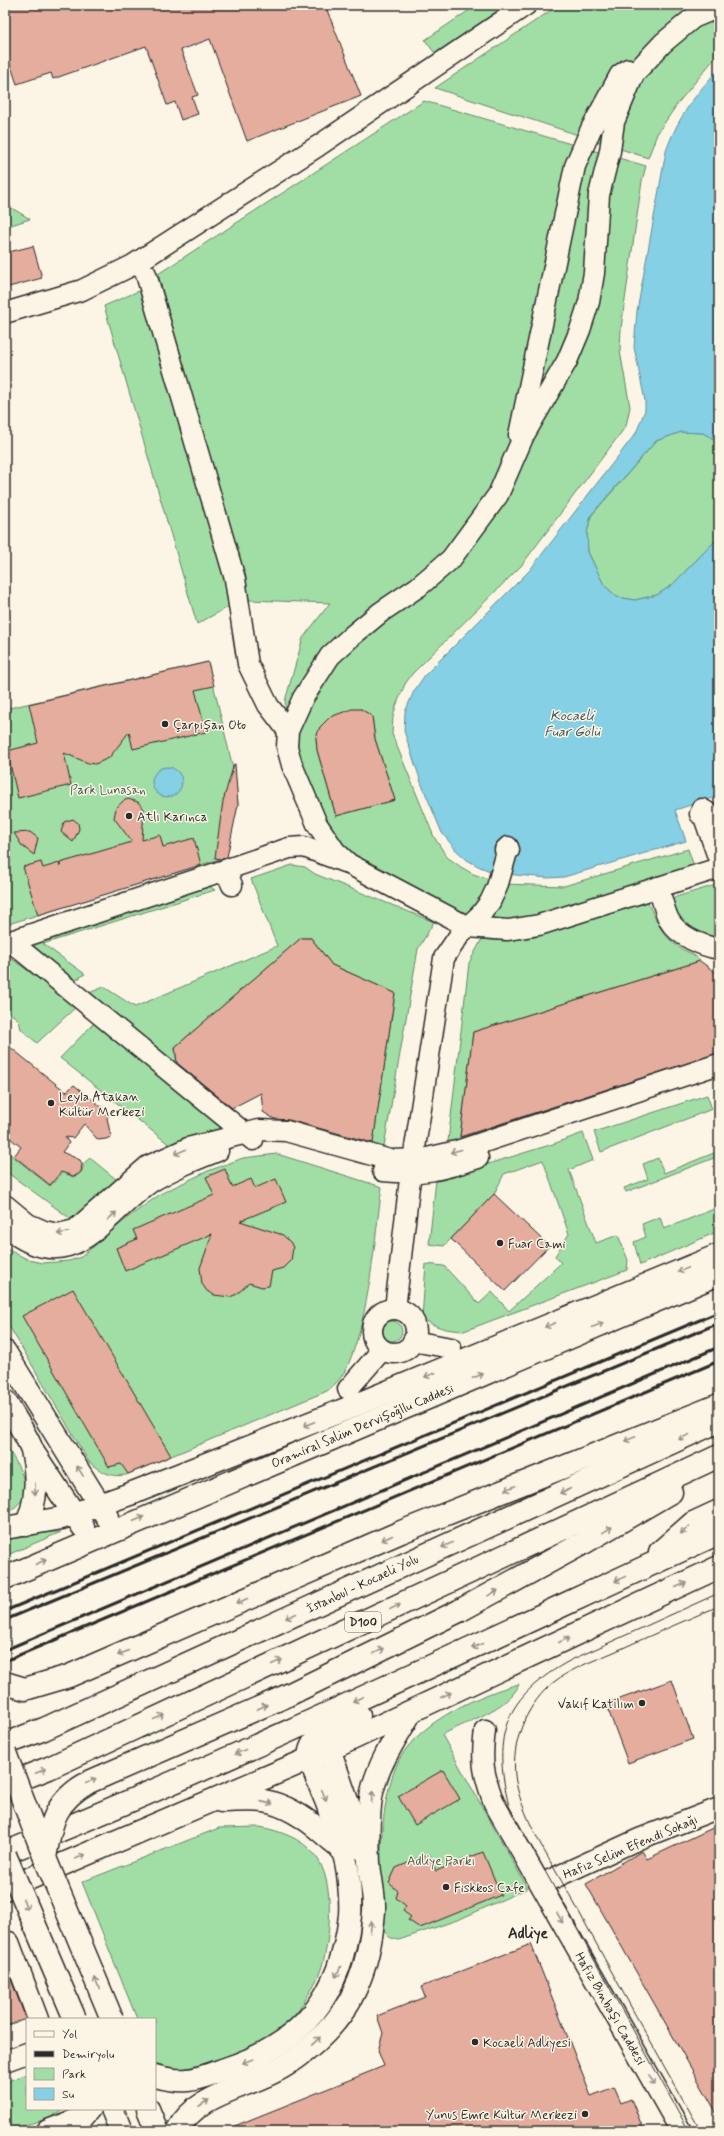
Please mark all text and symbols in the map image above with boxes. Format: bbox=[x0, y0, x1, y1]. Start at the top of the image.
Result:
water label: Kocaeli Fuar Gölü bbox=[544, 707, 601, 741]
place label: Çarpışan Oto bbox=[173, 717, 246, 734]
marker: Çarpışan Oto bbox=[160, 719, 170, 729]
park label: Park Lunasan bbox=[70, 782, 146, 799]
place label: Atlı Karınca bbox=[137, 809, 208, 826]
marker: Atlı Karınca bbox=[124, 811, 134, 821]
place label: Leyla Atakan Kültür Merkezi bbox=[59, 1089, 144, 1121]
marker: Leyla Atakan Kültür Merkezi bbox=[46, 1098, 56, 1108]
one-way arrow bbox=[450, 1148, 463, 1155]
one-way arrow bbox=[174, 1149, 186, 1156]
one-way arrow bbox=[107, 1212, 118, 1221]
one-way arrow bbox=[57, 1229, 70, 1237]
place label: Fuar Cami bbox=[508, 1236, 566, 1253]
marker: Fuar Cami bbox=[495, 1238, 505, 1248]
one-way arrow bbox=[678, 1267, 690, 1274]
one-way arrow bbox=[544, 1321, 556, 1329]
one-way arrow bbox=[591, 1321, 603, 1328]
one-way arrow bbox=[424, 1371, 436, 1379]
one-way arrow bbox=[472, 1371, 484, 1379]
street label: Oramiral Salim Dervişoğllu Caddesi bbox=[269, 1380, 456, 1473]
one-way arrow bbox=[304, 1420, 316, 1428]
one-way arrow bbox=[678, 1434, 690, 1441]
one-way arrow bbox=[625, 1436, 637, 1444]
one-way arrow bbox=[75, 1465, 83, 1477]
one-way arrow bbox=[31, 1482, 39, 1495]
one-way arrow bbox=[504, 1484, 516, 1492]
one-way arrow bbox=[560, 1488, 572, 1495]
one-way arrow bbox=[133, 1515, 145, 1523]
one-way arrow bbox=[601, 1525, 613, 1533]
one-way arrow bbox=[680, 1526, 691, 1535]
one-way arrow bbox=[382, 1535, 394, 1542]
one-way arrow bbox=[441, 1542, 453, 1549]
street label: İstanbul - Kocaeli Yolu bbox=[304, 1551, 422, 1618]
one-way arrow bbox=[34, 1558, 46, 1565]
one-way arrow bbox=[614, 1576, 626, 1583]
one-way arrow bbox=[675, 1581, 687, 1588]
one-way arrow bbox=[487, 1588, 499, 1596]
one-way arrow bbox=[237, 1598, 249, 1605]
one-way arrow bbox=[389, 1603, 401, 1610]
road number: D100 bbox=[345, 1612, 381, 1632]
one-way arrow bbox=[285, 1613, 297, 1620]
one-way arrow bbox=[557, 1636, 569, 1643]
one-way arrow bbox=[471, 1643, 483, 1650]
one-way arrow bbox=[372, 1647, 384, 1654]
one-way arrow bbox=[118, 1650, 130, 1658]
one-way arrow bbox=[271, 1658, 283, 1665]
one-way arrow bbox=[440, 1691, 452, 1698]
one-way arrow bbox=[353, 1696, 365, 1703]
place label: Vakıf Katılım bbox=[558, 1696, 634, 1713]
marker: Vakıf Katılım bbox=[637, 1698, 647, 1708]
one-way arrow bbox=[255, 1703, 267, 1710]
one-way arrow bbox=[153, 1713, 165, 1720]
one-way arrow bbox=[234, 1749, 246, 1756]
one-way arrow bbox=[35, 1767, 47, 1775]
one-way arrow bbox=[85, 1777, 97, 1784]
one-way arrow bbox=[321, 1789, 328, 1801]
one-way arrow bbox=[368, 1791, 375, 1804]
one-way arrow bbox=[260, 1799, 273, 1807]
street label: Hafız Selim Efendi Sokağı bbox=[561, 1811, 701, 1884]
one-way arrow bbox=[73, 1853, 85, 1861]
park label: Adliye Parkı bbox=[407, 1853, 475, 1870]
place label: Fiskkos Cafe bbox=[454, 1880, 525, 1897]
marker: Fiskkos Cafe bbox=[441, 1882, 451, 1892]
one-way arrow bbox=[22, 1897, 29, 1909]
one-way arrow bbox=[556, 1912, 564, 1924]
one-way arrow bbox=[368, 1921, 376, 1934]
district label: Adliye bbox=[508, 1924, 549, 1944]
street label: Hafız Binbaşı Caddesi bbox=[570, 1949, 649, 2068]
one-way arrow bbox=[333, 1965, 341, 1977]
one-way arrow bbox=[93, 1977, 100, 1989]
legend bbox=[26, 2018, 156, 2110]
text: Yol bbox=[62, 2027, 77, 2043]
place label: Kocaeli Adliyesi bbox=[483, 2035, 571, 2052]
one-way arrow bbox=[311, 2036, 321, 2046]
marker: Kocaeli Adliyesi bbox=[470, 2037, 480, 2047]
text: Demiryolu bbox=[62, 2047, 115, 2063]
one-way arrow bbox=[243, 2058, 255, 2065]
text: Park bbox=[62, 2067, 86, 2083]
one-way arrow bbox=[648, 2074, 656, 2086]
text: Su bbox=[62, 2087, 75, 2103]
one-way arrow bbox=[198, 2099, 209, 2108]
place label: Yunus Emre Kültür Merkezi bbox=[426, 2107, 577, 2124]
marker: Yunus Emre Kültür Merkezi bbox=[580, 2109, 590, 2119]

